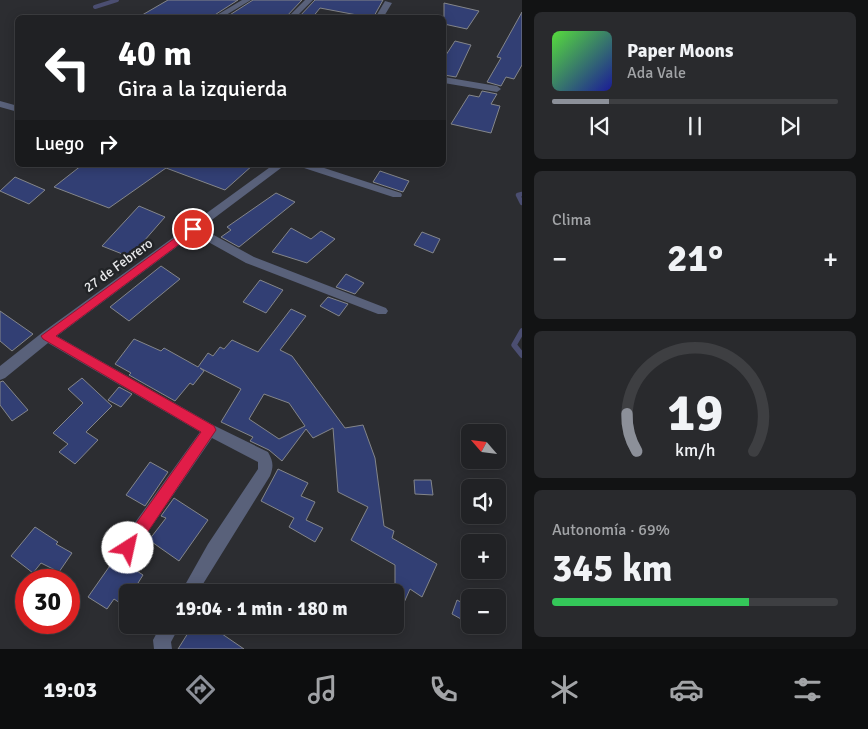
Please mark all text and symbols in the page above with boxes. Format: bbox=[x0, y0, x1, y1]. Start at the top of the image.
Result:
text: 40 m bbox=[118, 32, 192, 75]
icon: left bbox=[35, 35, 100, 100]
text: Paper Moons bbox=[627, 39, 733, 63]
text: Ada Vale bbox=[627, 63, 686, 83]
text: Gira a la izquierda bbox=[118, 75, 287, 102]
icon: previous bbox=[586, 112, 614, 140]
icon: pause bbox=[681, 112, 709, 140]
icon: next bbox=[776, 112, 804, 140]
icon: right bbox=[94, 130, 122, 158]
text: Luego bbox=[35, 132, 84, 156]
pin bbox=[172, 208, 214, 250]
text: Clima bbox=[552, 210, 591, 230]
icon: arrive bbox=[179, 215, 207, 243]
street label: 27 de Febrero bbox=[81, 235, 156, 296]
text: 21° bbox=[667, 235, 723, 282]
text: − bbox=[552, 242, 567, 276]
text: + bbox=[823, 242, 838, 276]
text: 19 bbox=[667, 381, 723, 445]
north arrow bbox=[461, 424, 506, 469]
map controls bbox=[461, 424, 506, 634]
text: km/h bbox=[675, 439, 715, 461]
button: sound bbox=[461, 479, 506, 524]
text: Autonomía · 69% bbox=[552, 520, 670, 540]
position arrow bbox=[101, 521, 153, 573]
button: + bbox=[461, 534, 506, 579]
text: 345 km bbox=[552, 545, 673, 592]
speed limit sign: 30 bbox=[15, 569, 80, 634]
button: − bbox=[461, 589, 506, 634]
text: 19:04 · 1 min · 180 m bbox=[175, 597, 348, 621]
icon: directions bbox=[183, 672, 218, 707]
icon: music bbox=[305, 672, 340, 707]
icon: phone bbox=[426, 672, 461, 707]
icon: climate bbox=[547, 672, 582, 707]
icon: car bbox=[669, 672, 704, 707]
icon: filters bbox=[790, 672, 825, 707]
text: 19:03 bbox=[43, 676, 97, 703]

